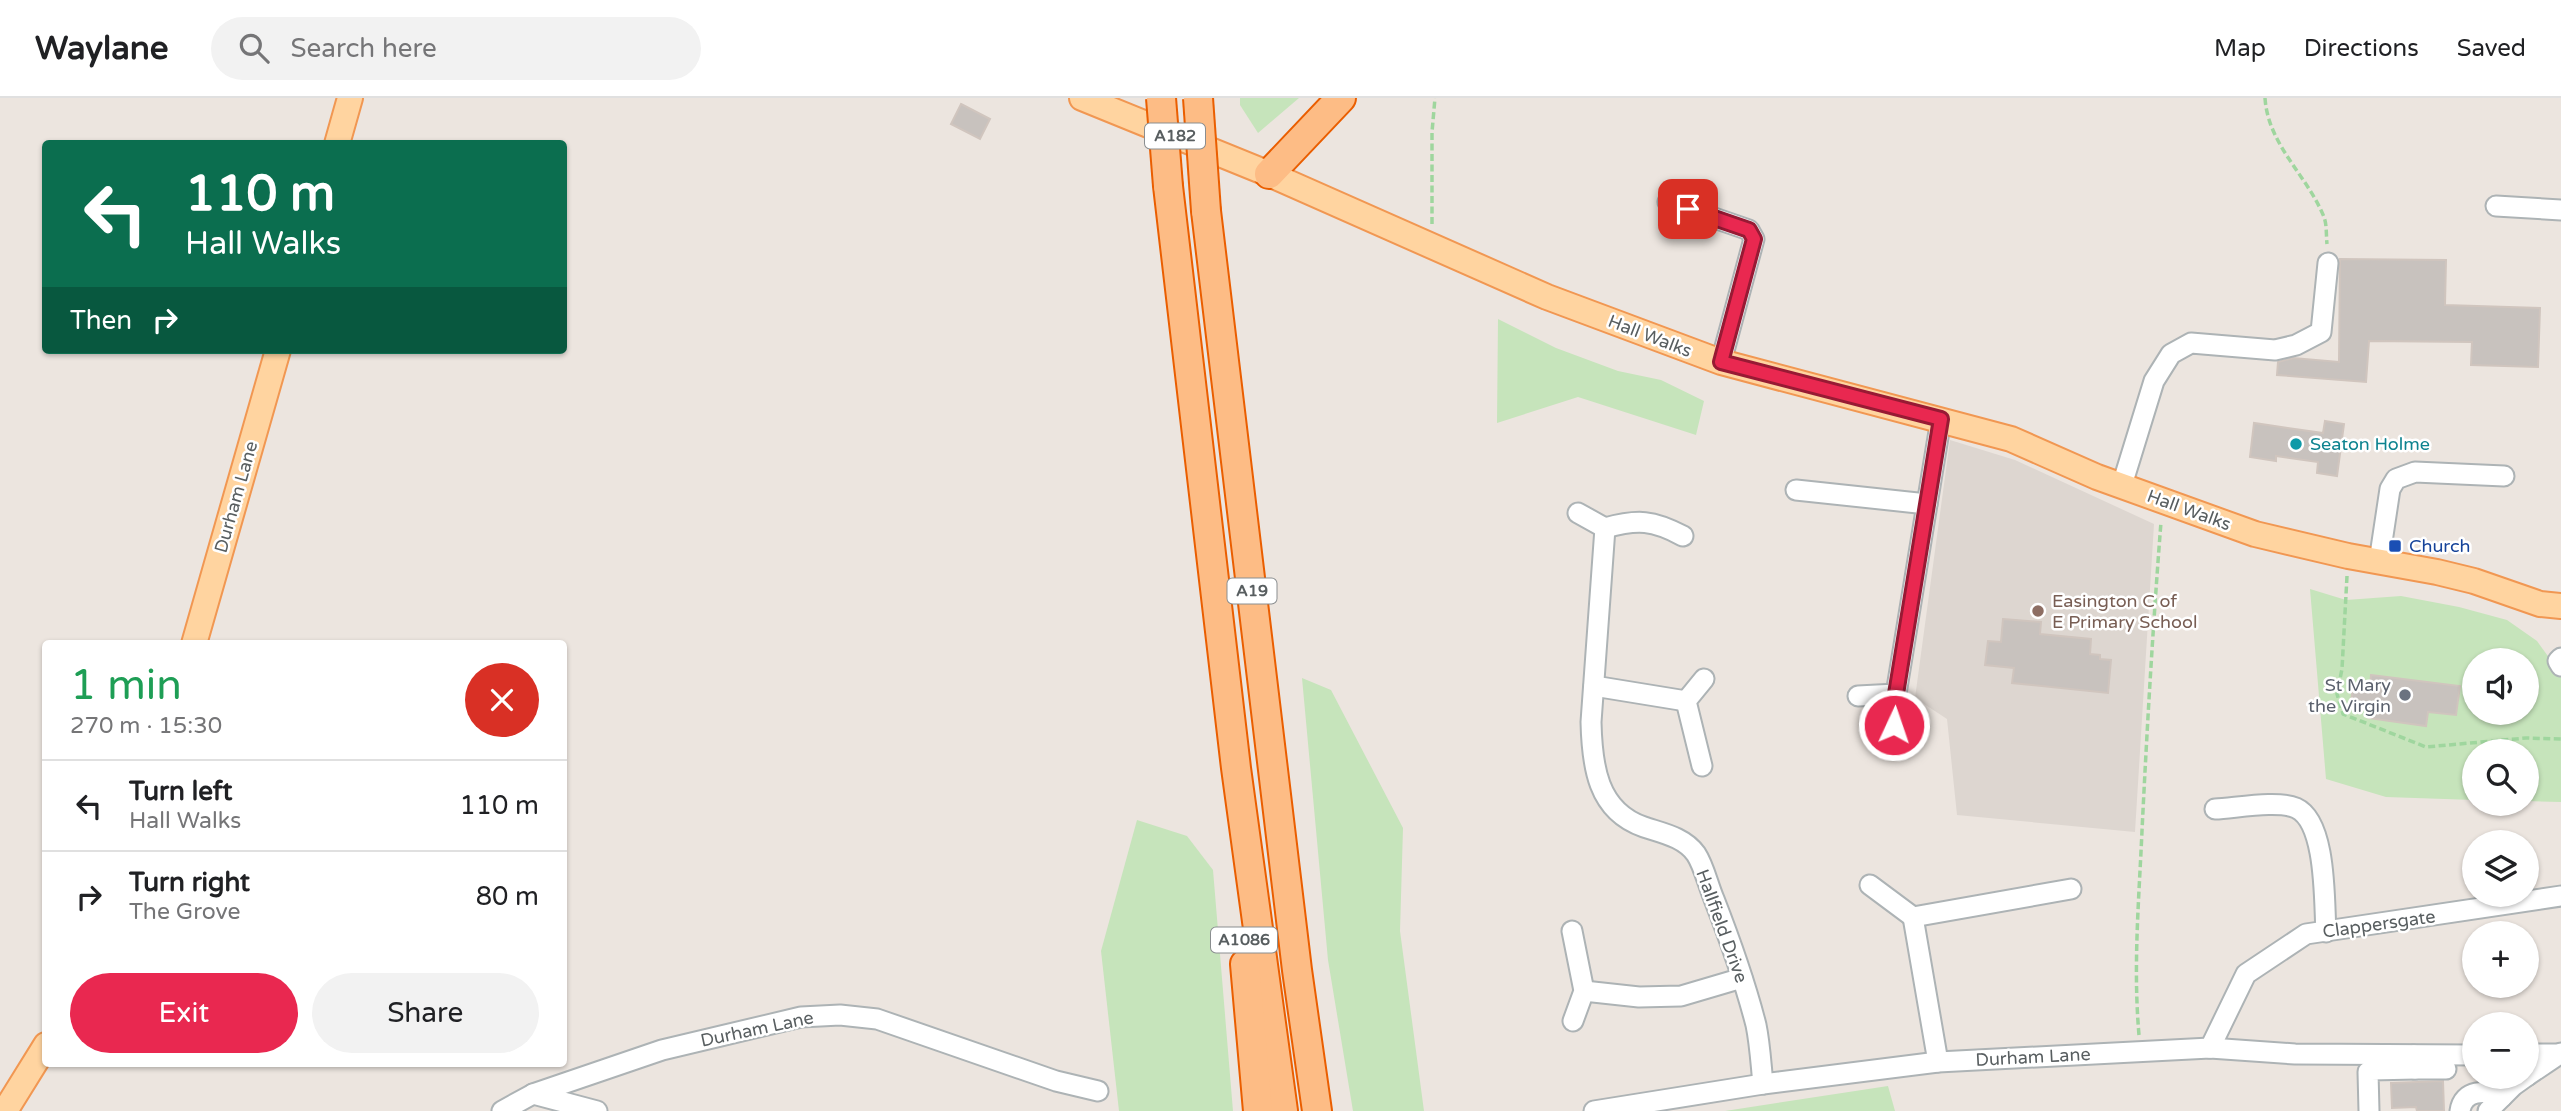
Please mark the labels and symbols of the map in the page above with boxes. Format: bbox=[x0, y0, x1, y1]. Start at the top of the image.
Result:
road number: A182 bbox=[1145, 124, 1205, 148]
pin bbox=[1658, 179, 1718, 239]
street label: Hall Walks bbox=[1605, 310, 1695, 362]
place label: Seaton Holme bbox=[2310, 433, 2430, 455]
marker: Seaton Holme bbox=[2288, 436, 2304, 452]
street label: Durham Lane bbox=[210, 439, 262, 555]
street label: Hall Walks bbox=[2144, 485, 2234, 535]
place label: Church bbox=[2409, 535, 2471, 557]
marker: Church bbox=[2387, 538, 2403, 554]
road number: A19 bbox=[1228, 578, 1276, 604]
place label: Easington C of E Primary School bbox=[2052, 590, 2197, 633]
marker: Easington C of E Primary School bbox=[2030, 603, 2046, 619]
place label: St Mary the Virgin bbox=[2308, 674, 2391, 717]
marker: St Mary the Virgin bbox=[2397, 687, 2413, 703]
position arrow bbox=[1857, 688, 1931, 762]
street label: Hallfield Drive bbox=[1691, 866, 1753, 986]
street label: Clappersgate bbox=[2321, 905, 2437, 943]
road number: A1086 bbox=[1211, 928, 1277, 953]
street label: Durham Lane bbox=[698, 1006, 816, 1052]
street label: Durham Lane bbox=[1975, 1043, 2091, 1071]

